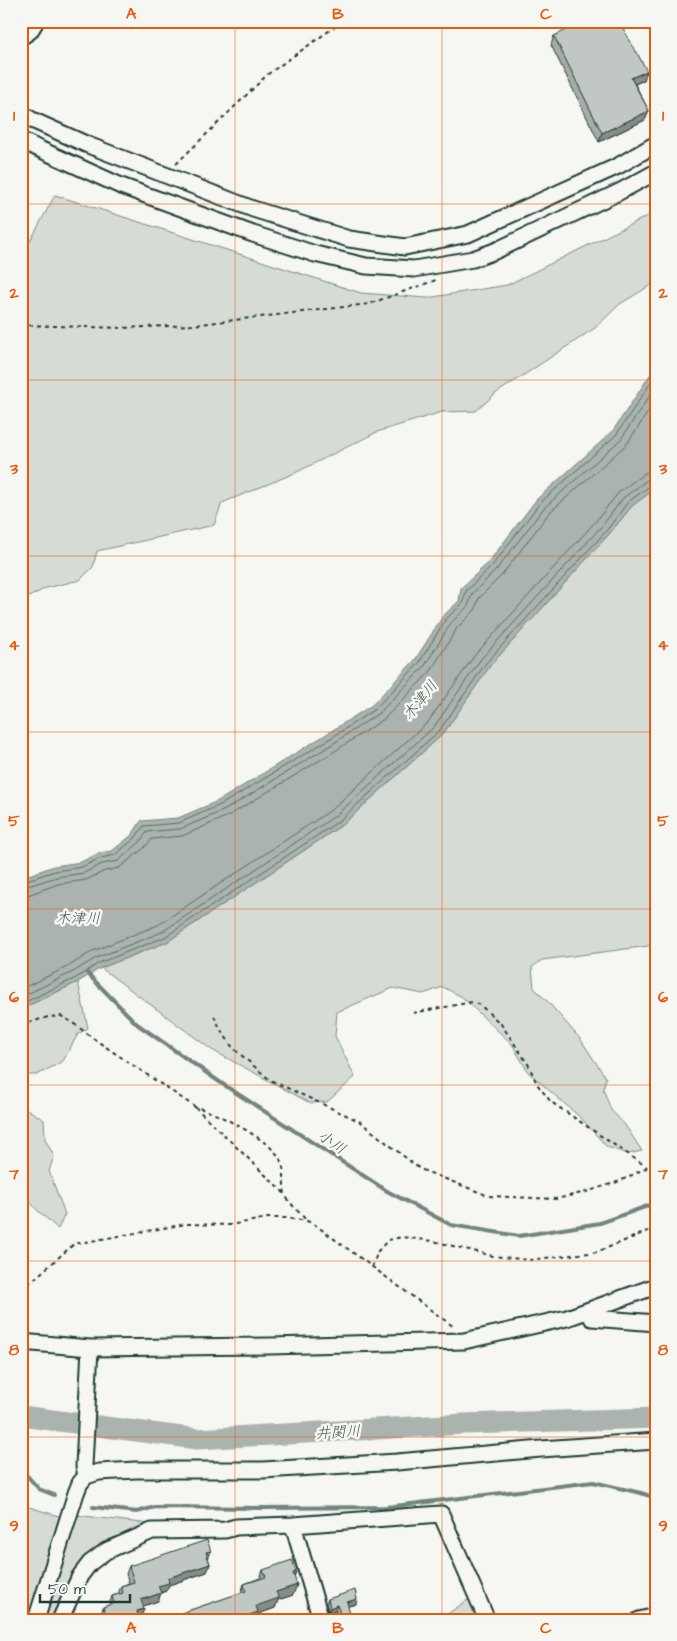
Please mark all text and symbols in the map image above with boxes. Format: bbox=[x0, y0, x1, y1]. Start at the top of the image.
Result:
text: A bbox=[126, 3, 137, 25]
text: B bbox=[332, 3, 344, 25]
text: C bbox=[540, 3, 552, 25]
text: 1 bbox=[13, 105, 16, 127]
text: 1 bbox=[662, 105, 665, 127]
text: 2 bbox=[8, 282, 19, 304]
text: 2 bbox=[657, 282, 668, 304]
text: 3 bbox=[9, 458, 19, 480]
text: 3 bbox=[658, 458, 668, 480]
text: 4 bbox=[9, 634, 20, 656]
text: 4 bbox=[658, 634, 669, 656]
water label: 木津川 bbox=[398, 676, 443, 724]
text: 5 bbox=[8, 810, 20, 832]
text: 5 bbox=[657, 810, 669, 832]
water label: 木津川 bbox=[55, 908, 101, 929]
text: 6 bbox=[9, 986, 19, 1008]
text: 6 bbox=[658, 986, 668, 1008]
water label: 小川 bbox=[313, 1125, 350, 1160]
text: 7 bbox=[8, 1163, 19, 1185]
text: 7 bbox=[657, 1163, 668, 1185]
text: 8 bbox=[9, 1339, 20, 1361]
text: 8 bbox=[658, 1339, 669, 1361]
water label: 井関川 bbox=[315, 1421, 361, 1444]
text: 9 bbox=[9, 1515, 19, 1537]
text: 9 bbox=[658, 1515, 668, 1537]
scale bar bbox=[40, 1571, 130, 1603]
text: 50 m bbox=[48, 1579, 86, 1600]
text: A bbox=[126, 1617, 137, 1639]
text: B bbox=[332, 1617, 344, 1639]
text: C bbox=[540, 1617, 552, 1639]

